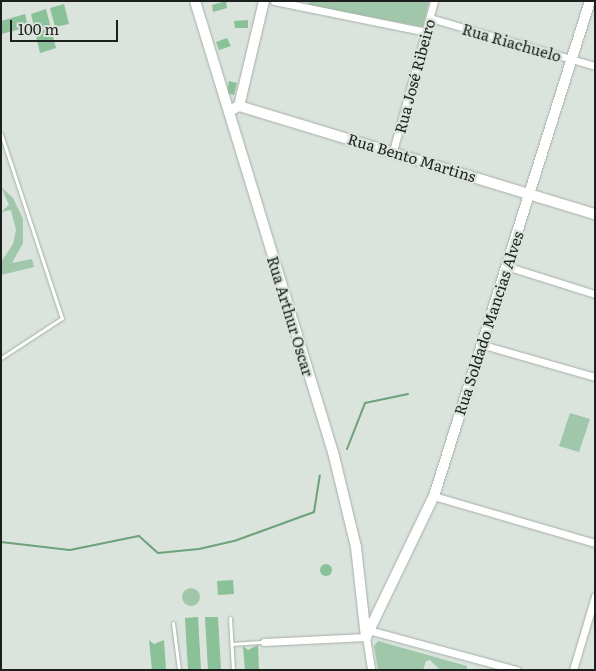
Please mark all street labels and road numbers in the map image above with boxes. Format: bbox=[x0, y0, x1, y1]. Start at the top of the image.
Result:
street label: Rua José Ribeiro bbox=[390, 17, 438, 135]
street label: Rua Riachuelo bbox=[460, 19, 564, 65]
street label: Rua Bento Martins bbox=[346, 129, 478, 185]
street label: Rua Soldado Mancias Alves bbox=[450, 229, 526, 417]
street label: Rua Arthur Oscar bbox=[264, 254, 318, 378]

